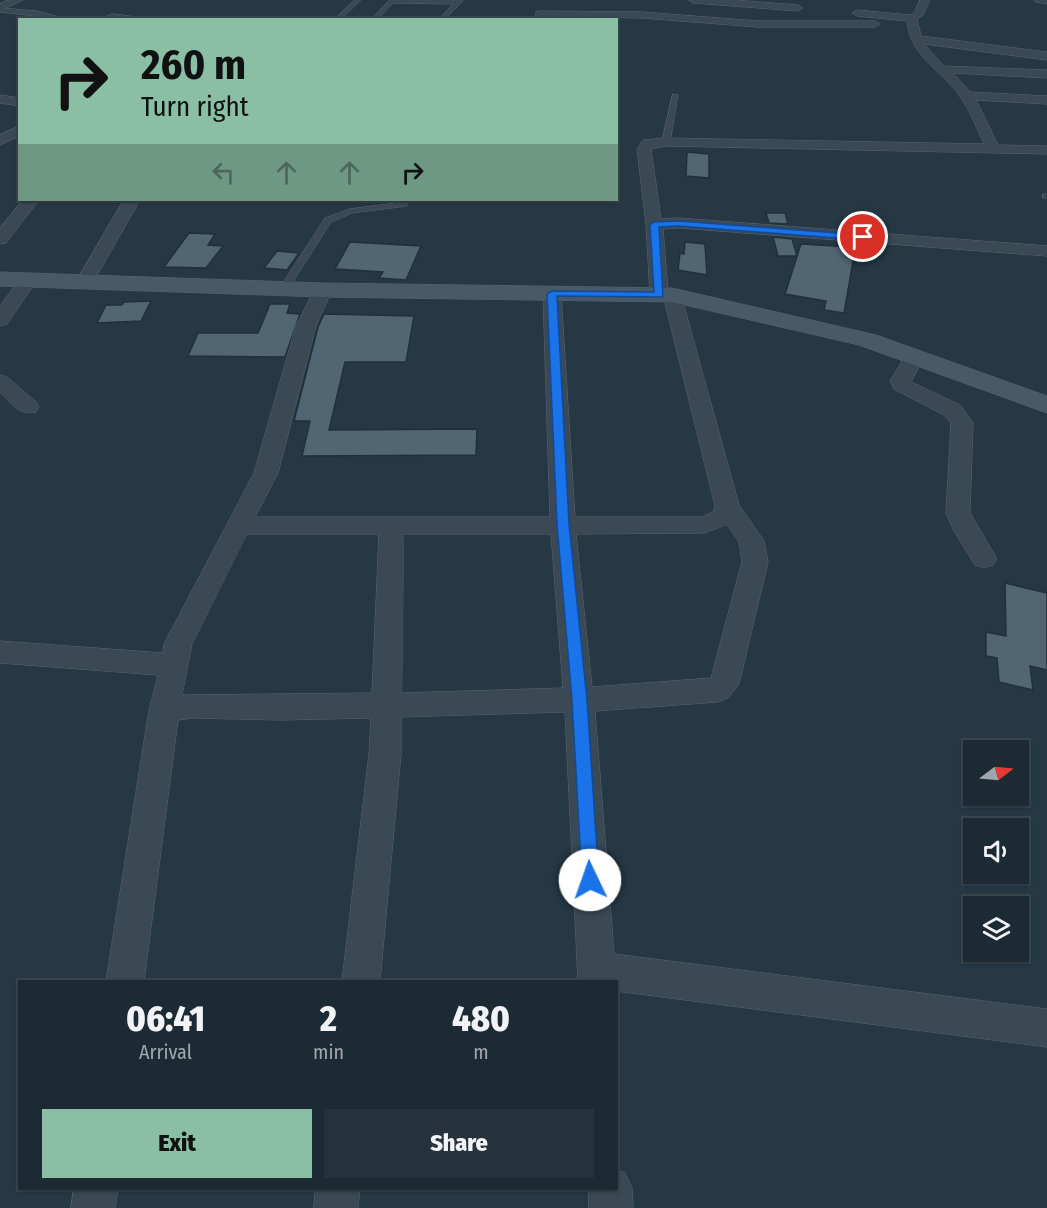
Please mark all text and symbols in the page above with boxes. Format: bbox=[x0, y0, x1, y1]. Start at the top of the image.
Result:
text: 260 m bbox=[141, 40, 246, 90]
icon: right bbox=[42, 42, 120, 120]
text: Turn right bbox=[141, 91, 249, 123]
icon: left bbox=[207, 156, 240, 189]
icon: ahead bbox=[270, 156, 303, 189]
icon: ahead bbox=[333, 156, 366, 189]
icon: right bbox=[396, 156, 429, 189]
pin bbox=[837, 211, 888, 262]
icon: arrive bbox=[846, 220, 879, 253]
north arrow bbox=[963, 740, 1029, 806]
map controls bbox=[963, 740, 1029, 962]
button: sound bbox=[963, 818, 1029, 884]
position arrow bbox=[558, 848, 622, 912]
button: layers bbox=[963, 896, 1029, 962]
text: 06:41 bbox=[126, 997, 205, 1041]
text: 2 bbox=[320, 997, 337, 1041]
text: 480 bbox=[452, 997, 510, 1041]
text: Arrival bbox=[139, 1040, 192, 1064]
text: min bbox=[313, 1040, 344, 1064]
text: m bbox=[473, 1040, 489, 1064]
button: Exit bbox=[42, 1109, 312, 1178]
button: Share bbox=[324, 1109, 594, 1178]

